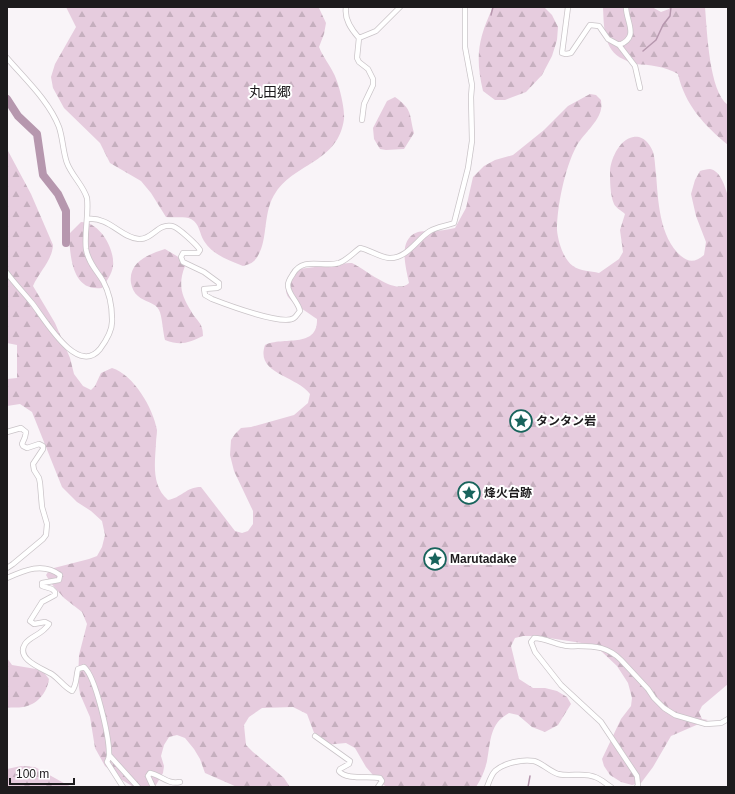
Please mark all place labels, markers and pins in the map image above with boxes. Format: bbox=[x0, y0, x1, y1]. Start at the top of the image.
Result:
place icon: タンタン岩 bbox=[508, 408, 534, 434]
place label: タンタン岩 bbox=[536, 414, 596, 428]
place icon: 烽火台跡 bbox=[456, 480, 482, 506]
place label: 烽火台跡 bbox=[484, 486, 532, 500]
place icon: Marutadake bbox=[422, 546, 448, 572]
place label: Marutadake bbox=[450, 552, 517, 566]

